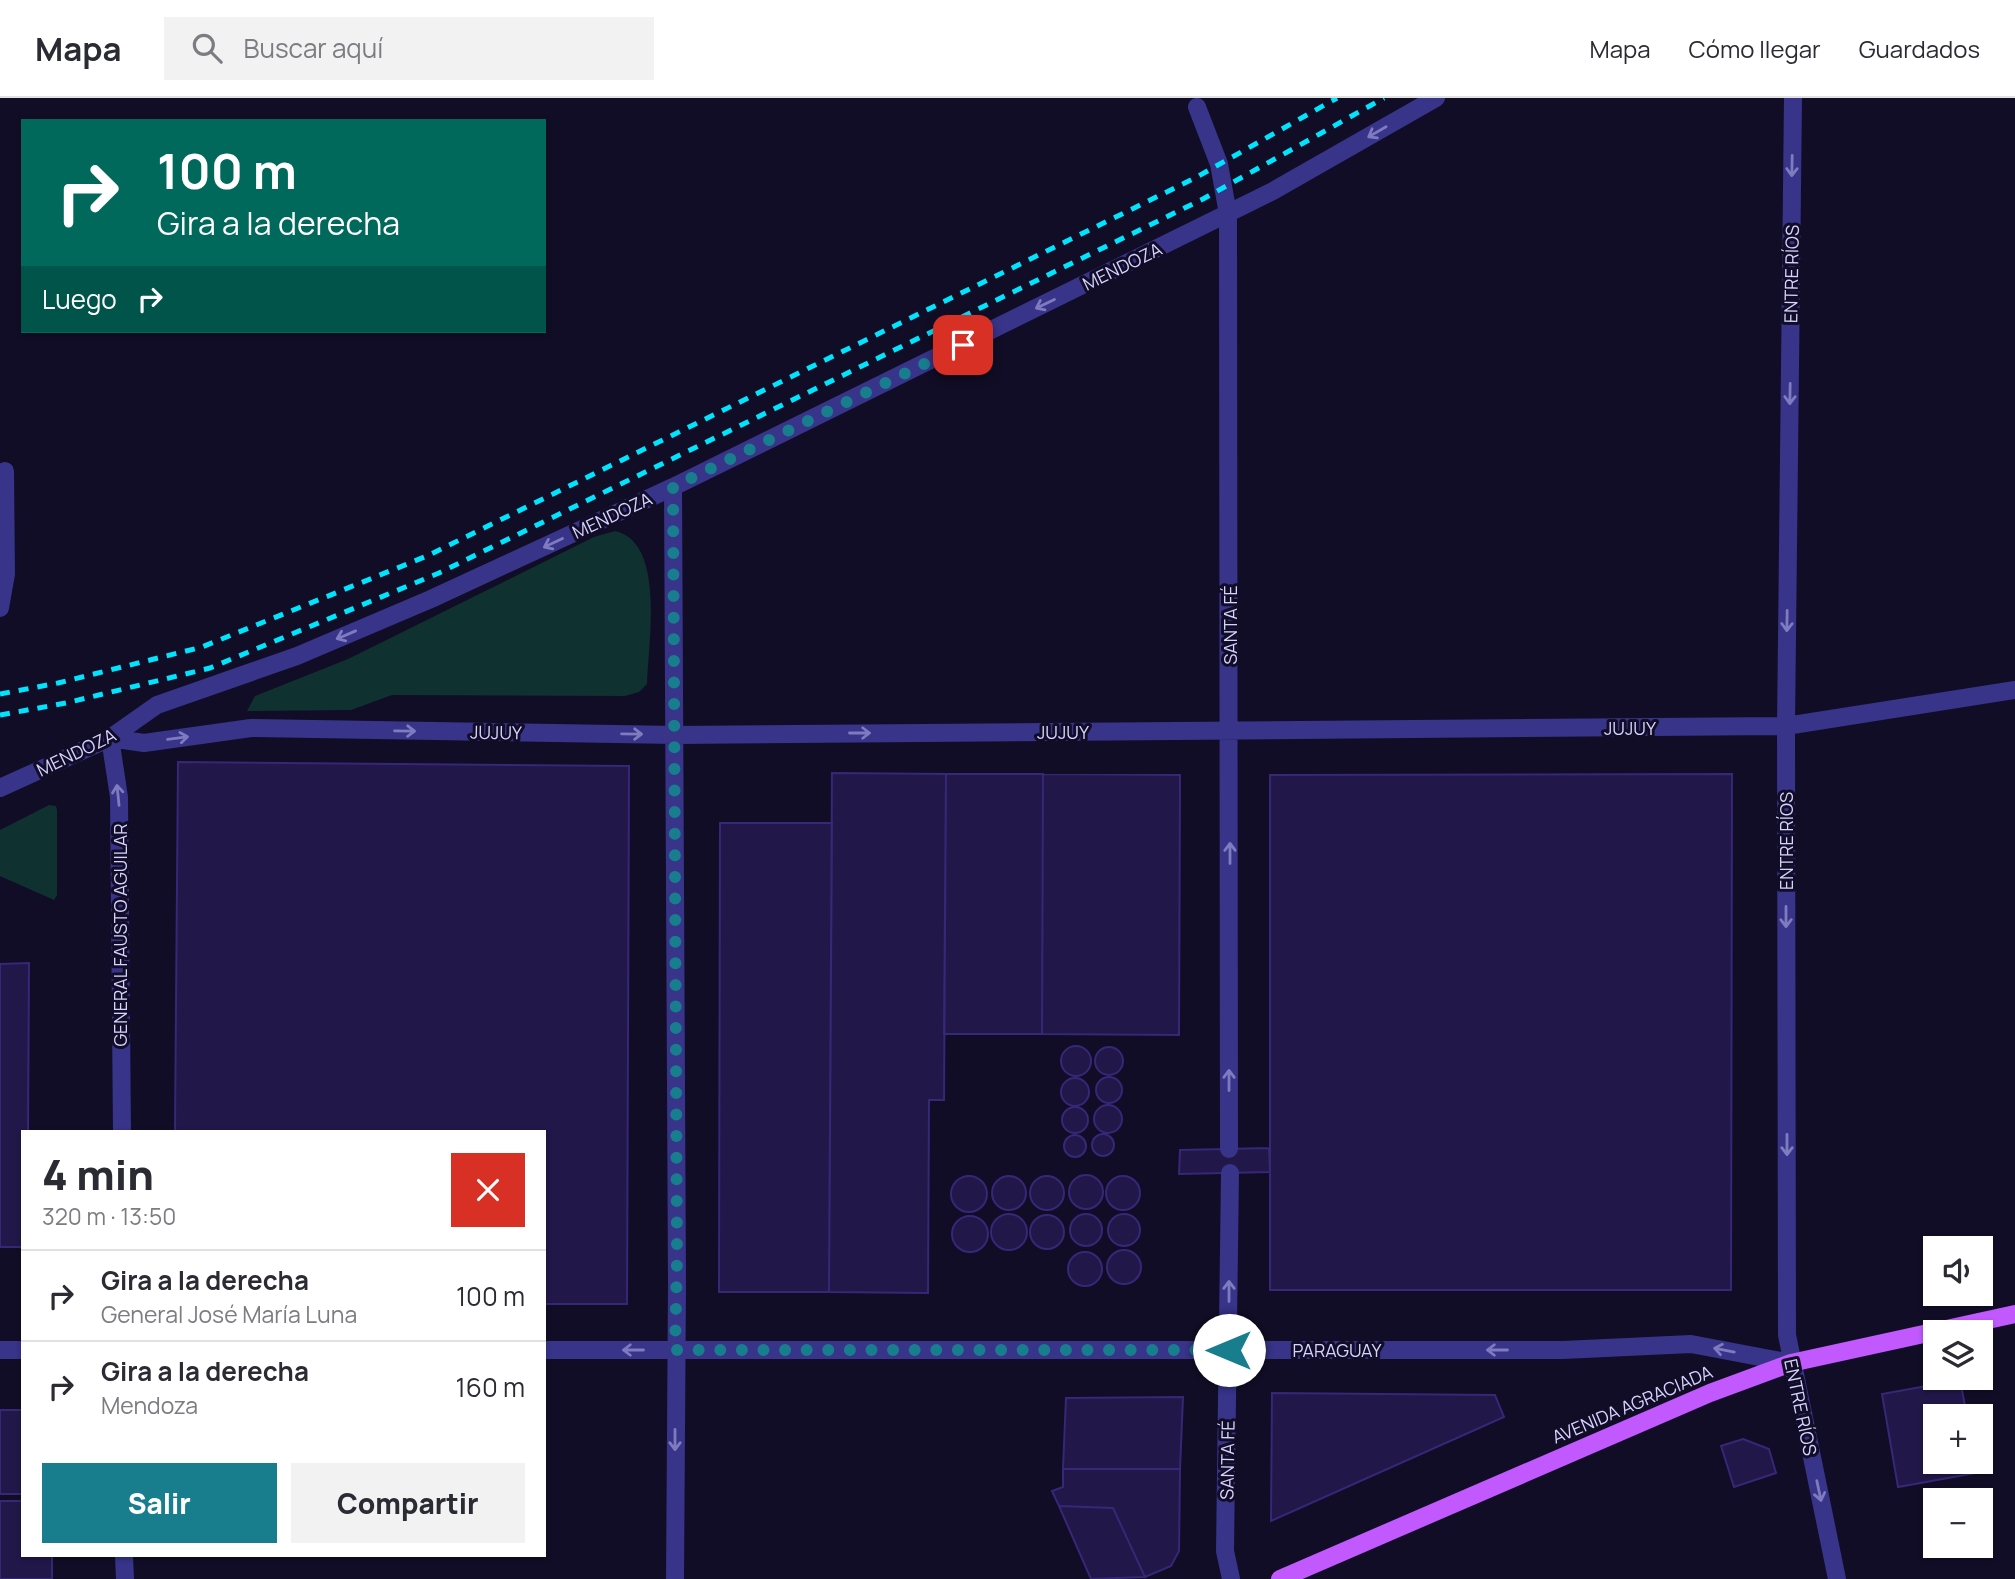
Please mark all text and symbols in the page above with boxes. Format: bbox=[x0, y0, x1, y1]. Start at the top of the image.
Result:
search box bbox=[164, 17, 654, 80]
text: Mapa bbox=[35, 26, 122, 71]
icon: search bbox=[188, 29, 226, 67]
text: Buscar aquí bbox=[244, 30, 383, 66]
text: Mapa bbox=[1590, 32, 1651, 65]
text: Cómo llegar bbox=[1689, 32, 1821, 65]
text: Guardados bbox=[1859, 32, 1980, 65]
one-way arrow bbox=[1367, 126, 1388, 139]
text: 100 m bbox=[157, 137, 297, 204]
icon: right bbox=[42, 147, 133, 238]
one-way arrow bbox=[1785, 154, 1799, 177]
text: Gira a la derecha bbox=[157, 201, 400, 245]
street label: ENTRE RÍOS bbox=[1778, 225, 1804, 323]
street label: MENDOZA bbox=[1078, 236, 1166, 295]
icon: right bbox=[131, 280, 169, 318]
text: Luego bbox=[42, 281, 117, 317]
one-way arrow bbox=[1035, 298, 1056, 312]
pin bbox=[933, 315, 993, 375]
icon: arrive bbox=[944, 326, 982, 364]
one-way arrow bbox=[1783, 382, 1797, 405]
street label: MENDOZA bbox=[568, 486, 656, 544]
one-way arrow bbox=[543, 537, 564, 550]
street label: SANTA FÉ bbox=[1218, 585, 1242, 665]
one-way arrow bbox=[1780, 609, 1794, 632]
one-way arrow bbox=[335, 629, 357, 642]
street label: JUJUY bbox=[1604, 716, 1657, 740]
street label: JUJUY bbox=[470, 720, 523, 744]
street label: JUJUY bbox=[1037, 720, 1090, 744]
street label: MENDOZA bbox=[32, 722, 120, 781]
one-way arrow bbox=[393, 724, 416, 737]
one-way arrow bbox=[848, 726, 871, 740]
one-way arrow bbox=[620, 727, 643, 741]
one-way arrow bbox=[166, 732, 189, 745]
one-way arrow bbox=[111, 784, 124, 806]
street label: ENTRE RÍOS bbox=[1774, 792, 1798, 890]
street label: GENERAL FAUSTO AGUILAR bbox=[108, 823, 132, 1047]
one-way arrow bbox=[1223, 842, 1237, 865]
one-way arrow bbox=[1779, 905, 1793, 928]
one-way arrow bbox=[1223, 1069, 1236, 1092]
one-way arrow bbox=[1780, 1133, 1794, 1156]
text: 4 min bbox=[42, 1145, 154, 1203]
button: close bbox=[451, 1153, 525, 1227]
text: 320 m · 13:50 bbox=[42, 1200, 176, 1232]
map controls bbox=[1923, 1236, 1993, 1558]
button: sound bbox=[1923, 1236, 1993, 1306]
text: Gira a la derecha bbox=[101, 1262, 309, 1298]
icon: right bbox=[42, 1277, 80, 1315]
text: 100 m bbox=[456, 1278, 525, 1314]
one-way arrow bbox=[1222, 1280, 1236, 1303]
text: General José María Luna bbox=[101, 1298, 357, 1330]
position arrow bbox=[1192, 1313, 1266, 1387]
button: layers bbox=[1923, 1320, 1993, 1390]
street label: PARAGUAY bbox=[1293, 1338, 1382, 1362]
one-way arrow bbox=[622, 1343, 645, 1357]
one-way arrow bbox=[1486, 1343, 1509, 1357]
one-way arrow bbox=[1713, 1343, 1736, 1357]
text: Gira a la derecha bbox=[101, 1353, 309, 1389]
street label: ENTRE RÍOS bbox=[1779, 1356, 1823, 1458]
street label: AVENIDA AGRACIADA bbox=[1548, 1359, 1717, 1449]
icon: right bbox=[42, 1368, 80, 1406]
text: 160 m bbox=[456, 1369, 525, 1405]
text: Mendoza bbox=[101, 1389, 198, 1421]
button: + bbox=[1923, 1404, 1993, 1474]
street label: SANTA FÉ bbox=[1214, 1420, 1240, 1500]
one-way arrow bbox=[668, 1428, 682, 1451]
button: Salir bbox=[42, 1463, 277, 1543]
button: Compartir bbox=[291, 1463, 525, 1543]
one-way arrow bbox=[1812, 1479, 1826, 1502]
button: − bbox=[1923, 1488, 1993, 1558]

